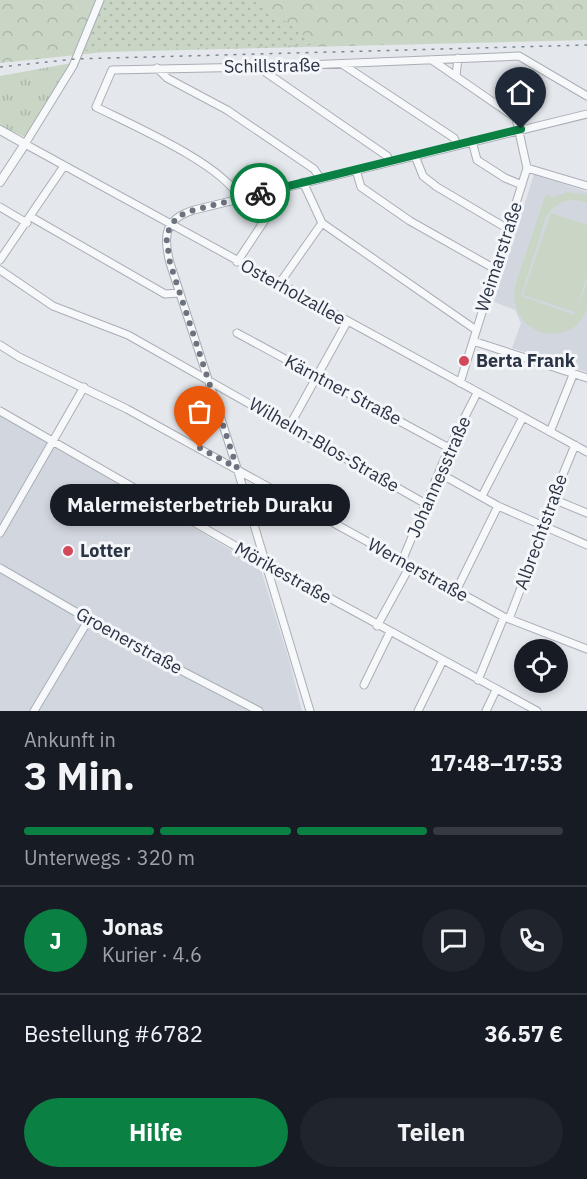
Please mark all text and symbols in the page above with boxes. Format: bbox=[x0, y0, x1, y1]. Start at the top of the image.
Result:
street label: Schillstraße bbox=[224, 53, 321, 78]
pin bbox=[495, 67, 546, 129]
icon: home bbox=[504, 76, 537, 109]
courier bbox=[230, 163, 290, 223]
icon: bike bbox=[244, 177, 277, 210]
street label: Weimarstraße bbox=[470, 199, 527, 315]
street label: Osterholzallee bbox=[237, 253, 350, 330]
street label: Kärntner Straße bbox=[281, 349, 406, 430]
place label: Berta Frank bbox=[476, 349, 576, 372]
marker: Berta Frank bbox=[457, 354, 471, 368]
pin bbox=[174, 386, 225, 448]
street label: Wilhelm-Blos-Straße bbox=[245, 392, 404, 497]
icon: bag bbox=[183, 395, 216, 428]
street label: Johannesstraße bbox=[401, 412, 476, 541]
street label: Albrechtstraße bbox=[509, 471, 572, 593]
callout: Malermeisterbetrieb Duraku bbox=[50, 484, 350, 526]
text: Malermeisterbetrieb Duraku bbox=[67, 491, 333, 518]
street label: Wernerstraße bbox=[364, 532, 473, 607]
street label: Mörikestraße bbox=[231, 536, 336, 609]
place label: Lotter bbox=[80, 539, 130, 562]
marker: Lotter bbox=[61, 544, 75, 558]
street label: Groenerstraße bbox=[72, 602, 187, 679]
map controls bbox=[514, 639, 568, 693]
button: locate bbox=[514, 639, 568, 693]
text: Ankunft in bbox=[24, 726, 116, 753]
text: 17:48–17:53 bbox=[430, 748, 563, 777]
text: 3 Min. bbox=[24, 750, 135, 801]
text: Unterwegs · 320 m bbox=[24, 844, 195, 871]
button: chat bbox=[422, 909, 485, 972]
button: phone bbox=[500, 909, 563, 972]
text: Jonas bbox=[102, 912, 163, 941]
text: J bbox=[49, 926, 62, 955]
text: Kurier · 4.6 bbox=[102, 941, 202, 968]
text: Bestellung #6782 bbox=[24, 1019, 203, 1048]
text: 36.57 € bbox=[484, 1019, 563, 1048]
button: Hilfe bbox=[24, 1098, 288, 1167]
button: Teilen bbox=[300, 1098, 563, 1167]

